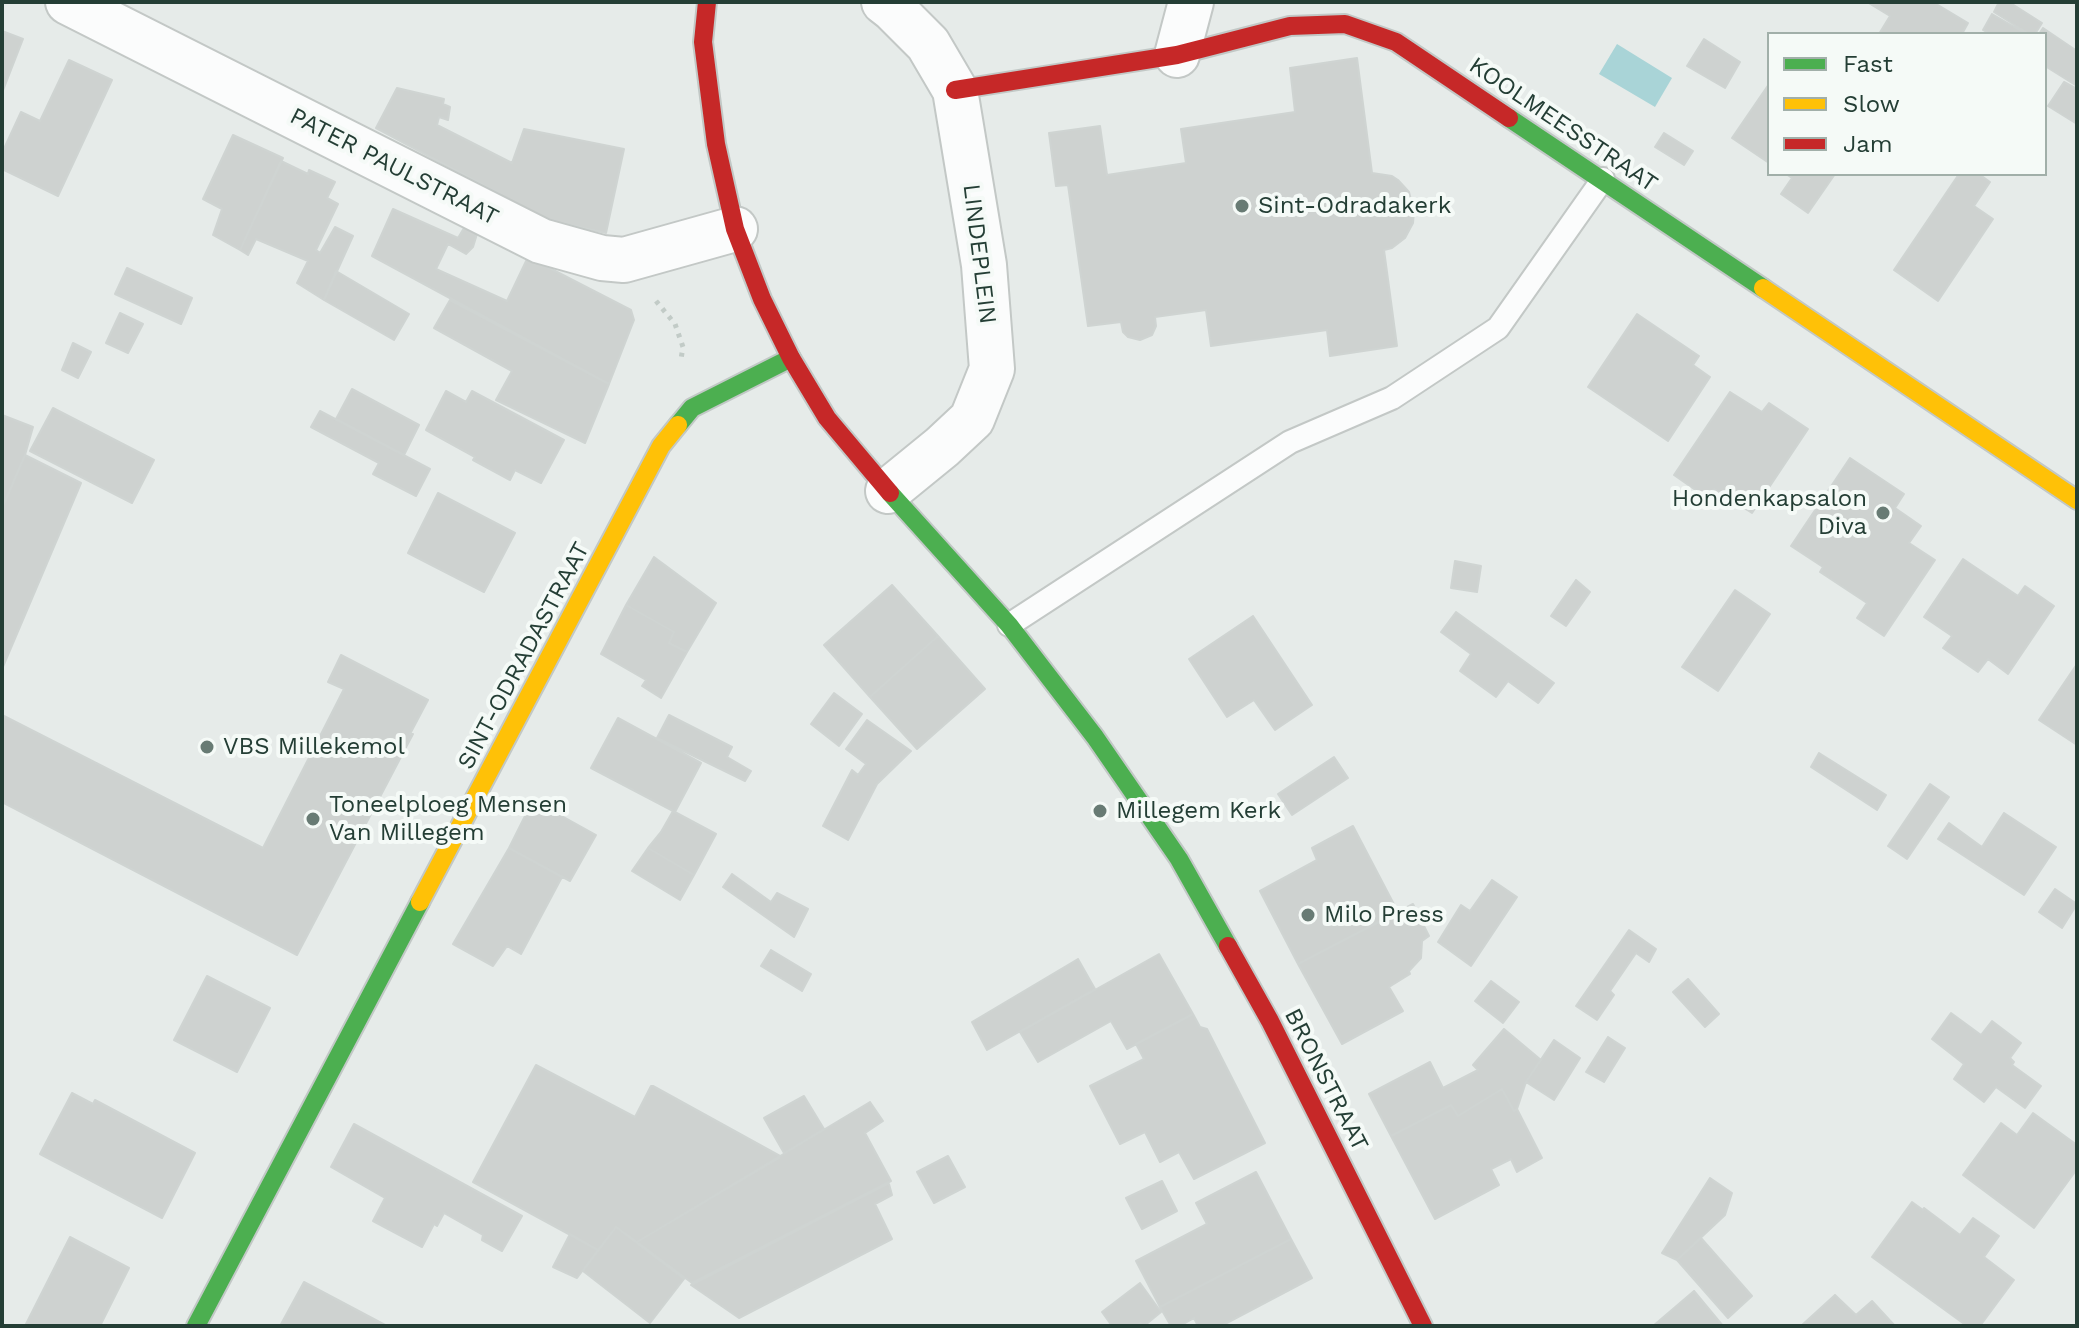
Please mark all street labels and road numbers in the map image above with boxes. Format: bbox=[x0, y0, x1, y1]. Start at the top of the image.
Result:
street label: KOOLMEESSTRAAT bbox=[1463, 51, 1663, 199]
street label: PATER PAULSTRAAT bbox=[285, 102, 503, 232]
street label: LINDEPLEIN bbox=[956, 182, 1002, 326]
street label: SINT-ODRADASTRAAT bbox=[452, 537, 596, 775]
street label: BRONSTRAAT bbox=[1278, 1004, 1374, 1156]

